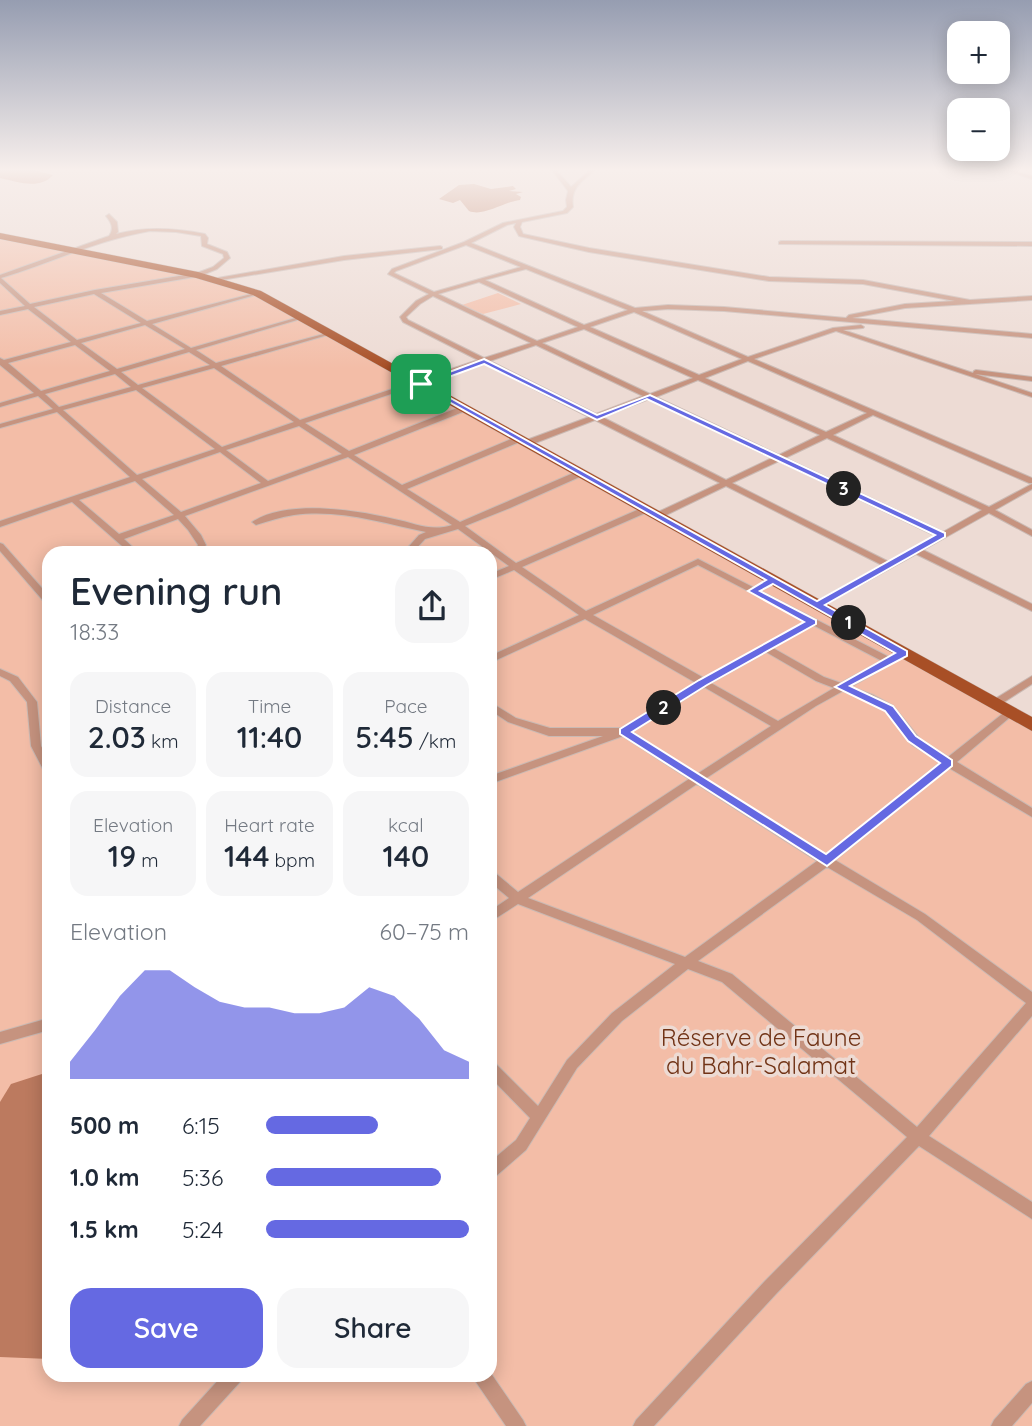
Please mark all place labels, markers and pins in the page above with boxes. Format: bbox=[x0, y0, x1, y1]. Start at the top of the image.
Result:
pin bbox=[391, 354, 451, 414]
pin: 3 bbox=[826, 472, 862, 506]
pin: 1 bbox=[832, 606, 866, 640]
pin: 2 bbox=[646, 690, 682, 726]

